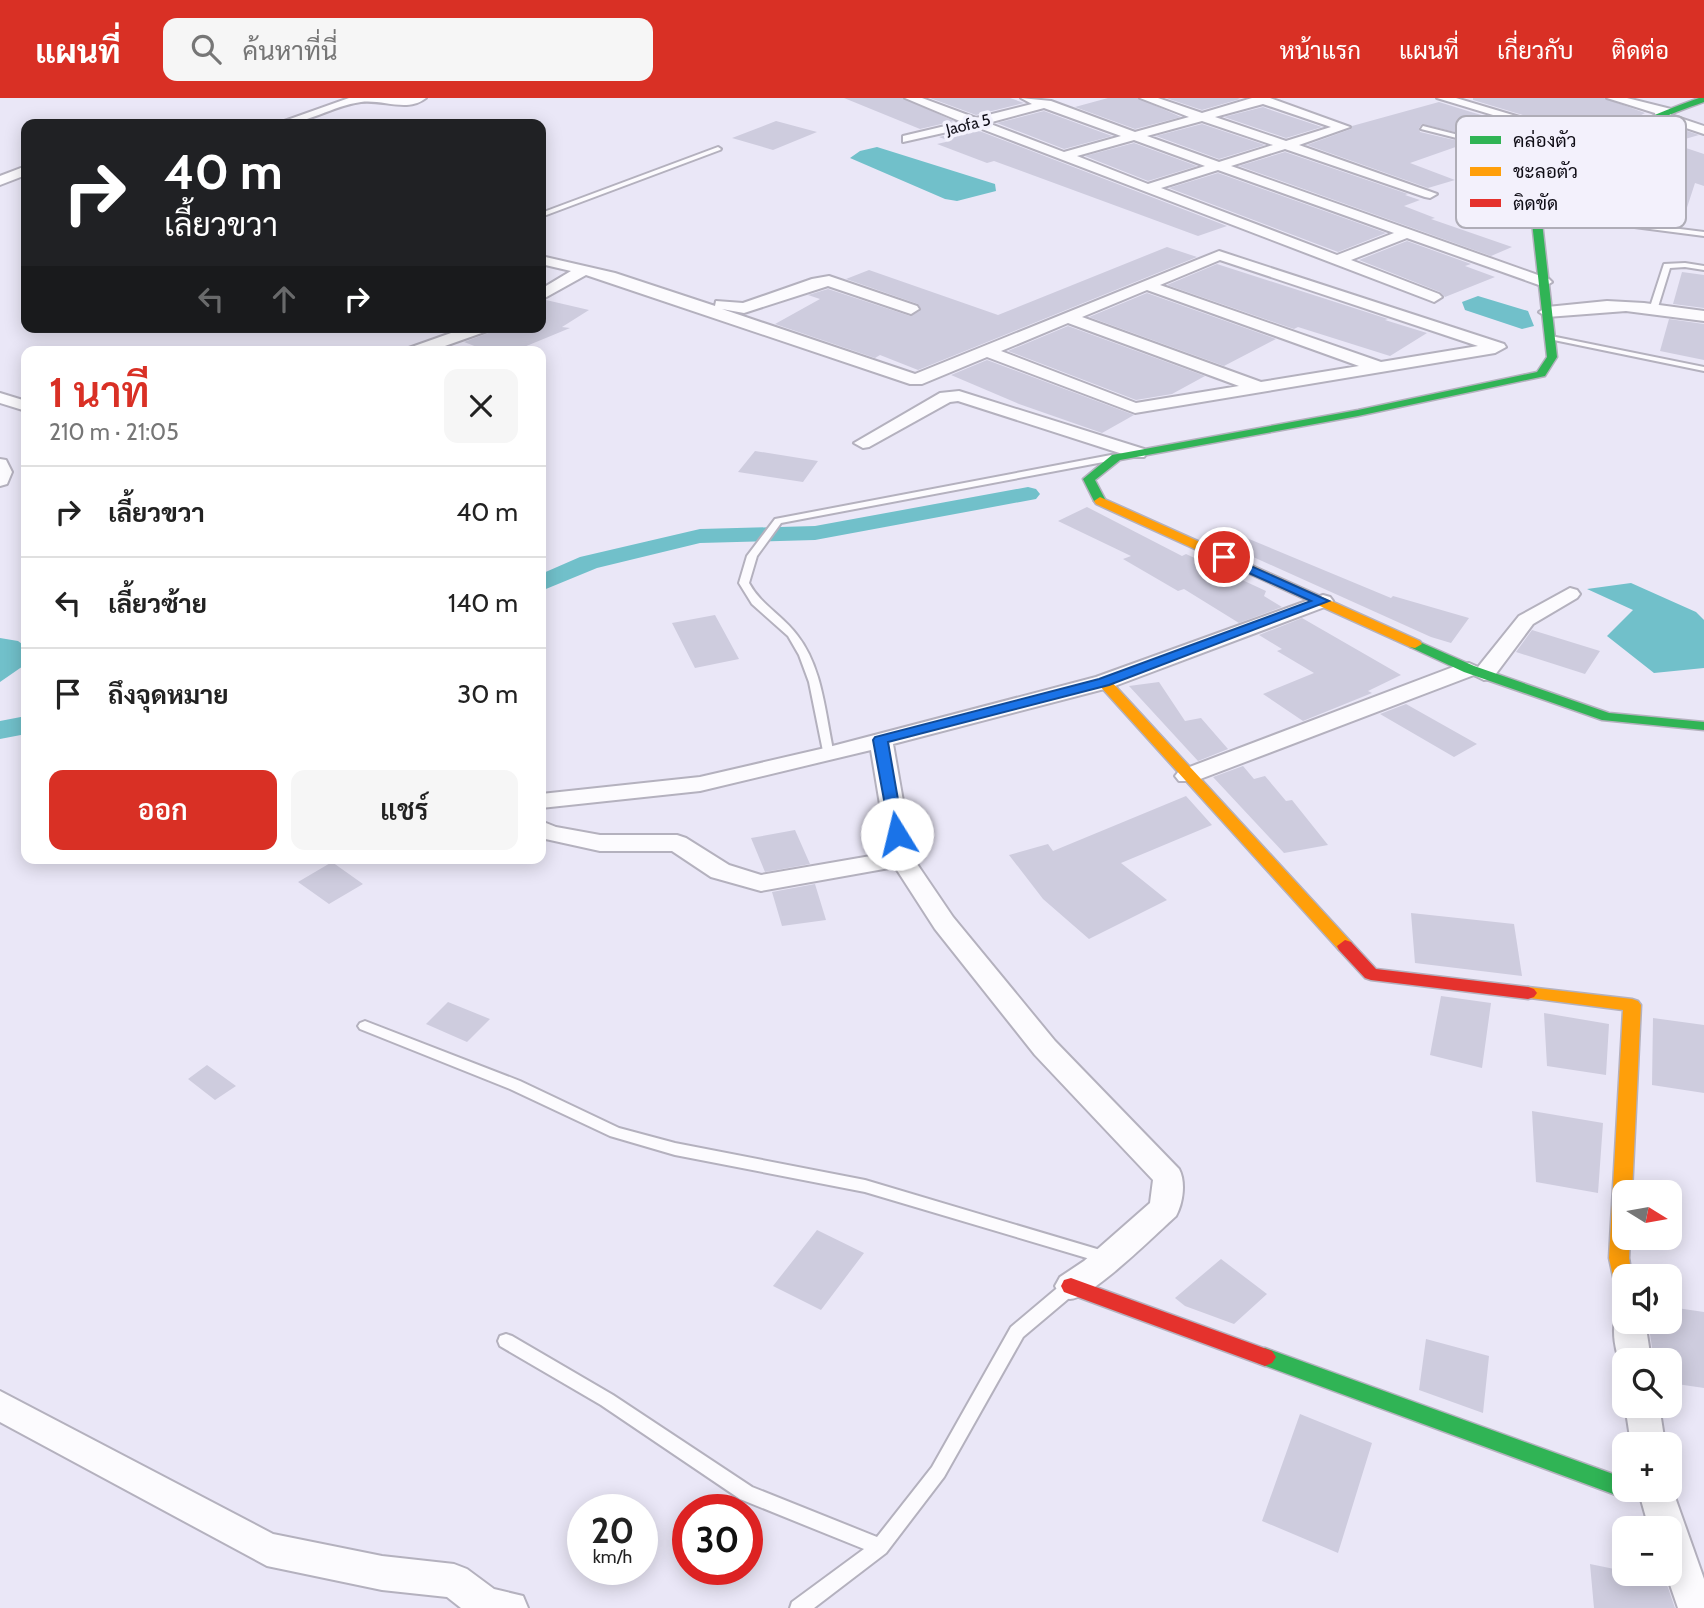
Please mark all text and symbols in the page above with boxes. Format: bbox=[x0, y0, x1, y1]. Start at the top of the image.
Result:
search box bbox=[163, 18, 653, 81]
icon: search bbox=[187, 30, 225, 68]
text: แผนที่ bbox=[35, 31, 121, 71]
text: ค้นหาที่นี่ bbox=[243, 35, 338, 67]
text: หน้าแรก bbox=[1280, 36, 1361, 65]
text: แผนที่ bbox=[1399, 36, 1459, 65]
text: เกี่ยวกับ bbox=[1497, 36, 1574, 65]
text: ติดต่อ bbox=[1612, 36, 1669, 65]
street label: Jaofa 5 bbox=[943, 110, 992, 139]
legend bbox=[1456, 116, 1686, 228]
text: คล่องตัว bbox=[1513, 129, 1577, 152]
text: 40 m bbox=[164, 142, 283, 201]
icon: right bbox=[49, 147, 140, 238]
text: ชะลอตัว bbox=[1513, 160, 1578, 183]
text: ติดขัด bbox=[1513, 192, 1558, 215]
text: เลี้ยวขวา bbox=[164, 205, 278, 244]
icon: left bbox=[192, 280, 230, 318]
icon: ahead bbox=[265, 280, 303, 318]
icon: right bbox=[338, 280, 376, 318]
text: 1 นาที bbox=[49, 366, 150, 418]
button: close bbox=[444, 369, 518, 443]
text: 210 m · 21:05 bbox=[49, 418, 179, 446]
icon: right bbox=[49, 493, 87, 531]
text: 40 m bbox=[456, 496, 518, 528]
text: เลี้ยวขวา bbox=[108, 497, 205, 529]
pin bbox=[1194, 527, 1254, 587]
icon: arrive bbox=[1205, 538, 1243, 576]
icon: left bbox=[49, 584, 87, 622]
text: 140 m bbox=[448, 587, 518, 619]
text: เลี้ยวซ้าย bbox=[108, 588, 207, 620]
icon: arrive bbox=[49, 675, 87, 713]
text: 30 m bbox=[457, 678, 518, 710]
text: ถึงจุดหมาย bbox=[108, 679, 229, 711]
button: ออก bbox=[49, 770, 277, 850]
button: แชร์ bbox=[291, 770, 518, 850]
position arrow bbox=[860, 797, 934, 871]
north arrow bbox=[1612, 1180, 1682, 1250]
map controls bbox=[1612, 1180, 1682, 1586]
button: sound bbox=[1612, 1264, 1682, 1334]
button: search bbox=[1612, 1348, 1682, 1418]
button: + bbox=[1612, 1432, 1682, 1502]
speed limit sign: 30 bbox=[672, 1494, 763, 1585]
text: 20 bbox=[591, 1509, 634, 1552]
button: − bbox=[1612, 1516, 1682, 1586]
text: km/h bbox=[593, 1546, 632, 1568]

